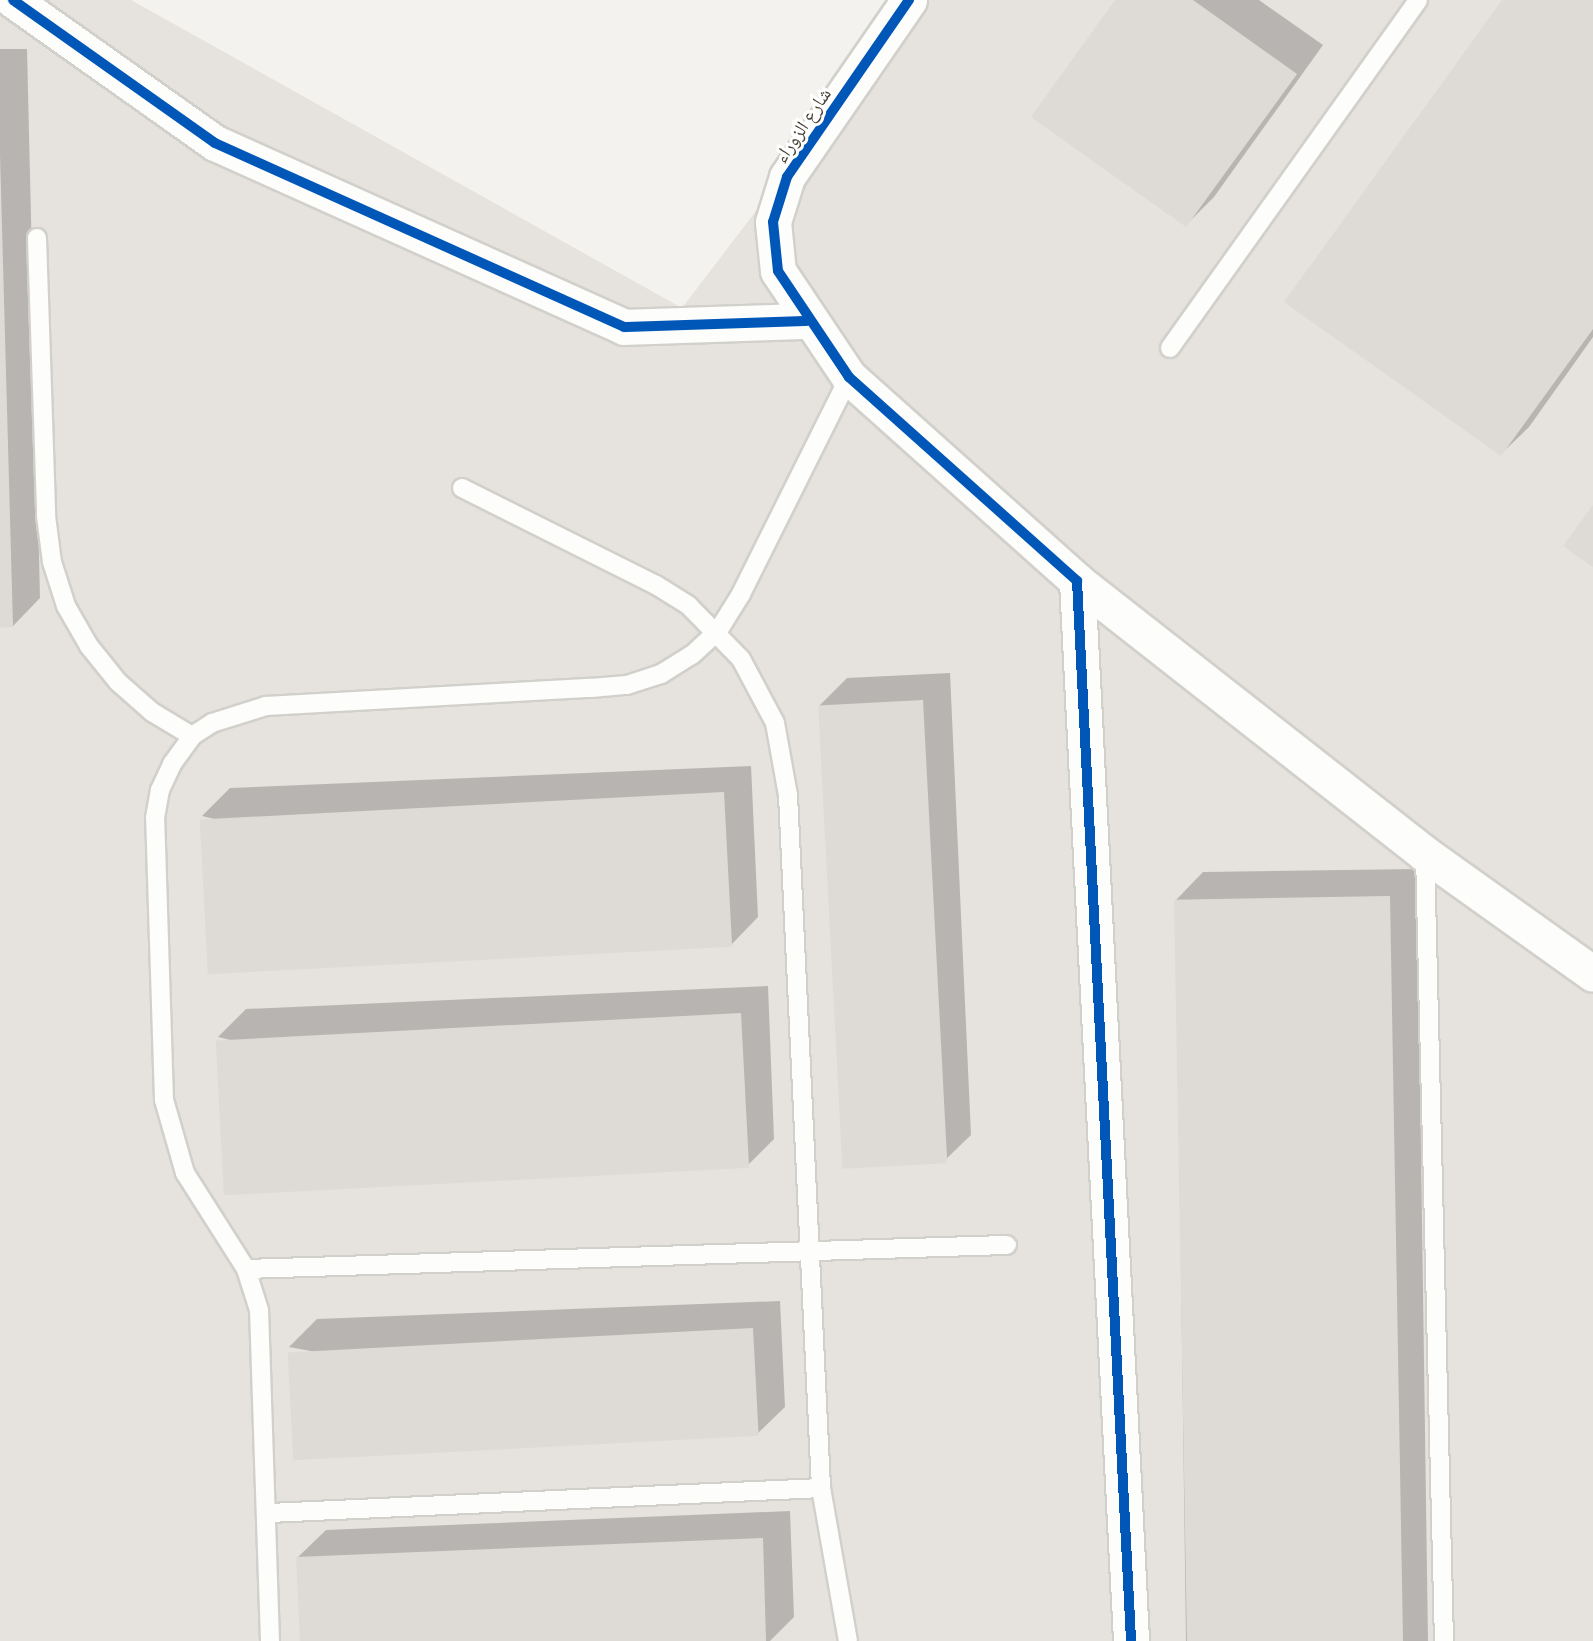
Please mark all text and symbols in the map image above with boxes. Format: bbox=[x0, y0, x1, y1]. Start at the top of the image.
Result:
street label: شارع الزوراء bbox=[769, 83, 835, 167]

